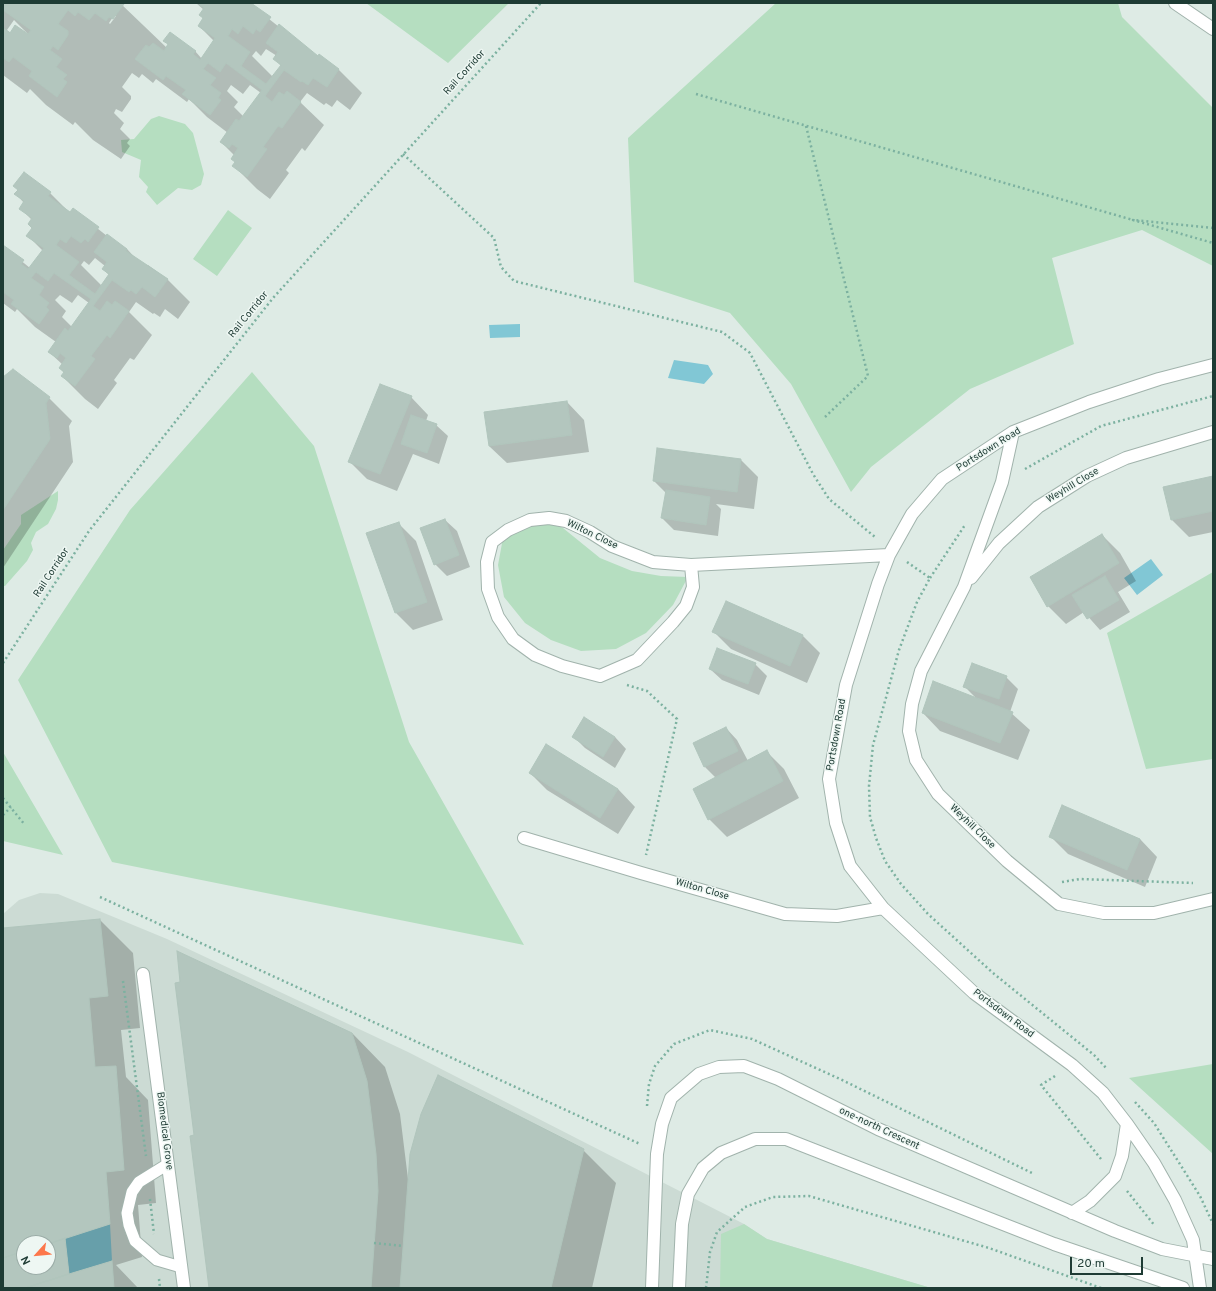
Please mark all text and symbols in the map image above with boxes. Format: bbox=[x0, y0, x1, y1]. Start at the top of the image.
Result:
street label: Rail Corridor bbox=[442, 48, 488, 98]
street label: Rail Corridor bbox=[227, 289, 271, 341]
street label: Portsdown Road bbox=[955, 425, 1023, 475]
street label: Weyhill Close bbox=[1045, 466, 1101, 506]
street label: Wilton Close bbox=[565, 517, 619, 553]
street label: Rail Corridor bbox=[32, 546, 72, 600]
street label: Portsdown Road bbox=[825, 698, 849, 772]
street label: Weyhill Close bbox=[947, 802, 997, 852]
street label: Wilton Close bbox=[674, 877, 730, 903]
street label: Portsdown Road bbox=[970, 987, 1036, 1041]
street label: Biomedical Grove bbox=[153, 1091, 175, 1171]
street label: one-north Crescent bbox=[837, 1105, 921, 1153]
north arrow bbox=[16, 1235, 56, 1275]
scale bar bbox=[1072, 1249, 1145, 1275]
text: N bbox=[18, 1253, 34, 1267]
text: 20 m bbox=[1077, 1256, 1105, 1272]

